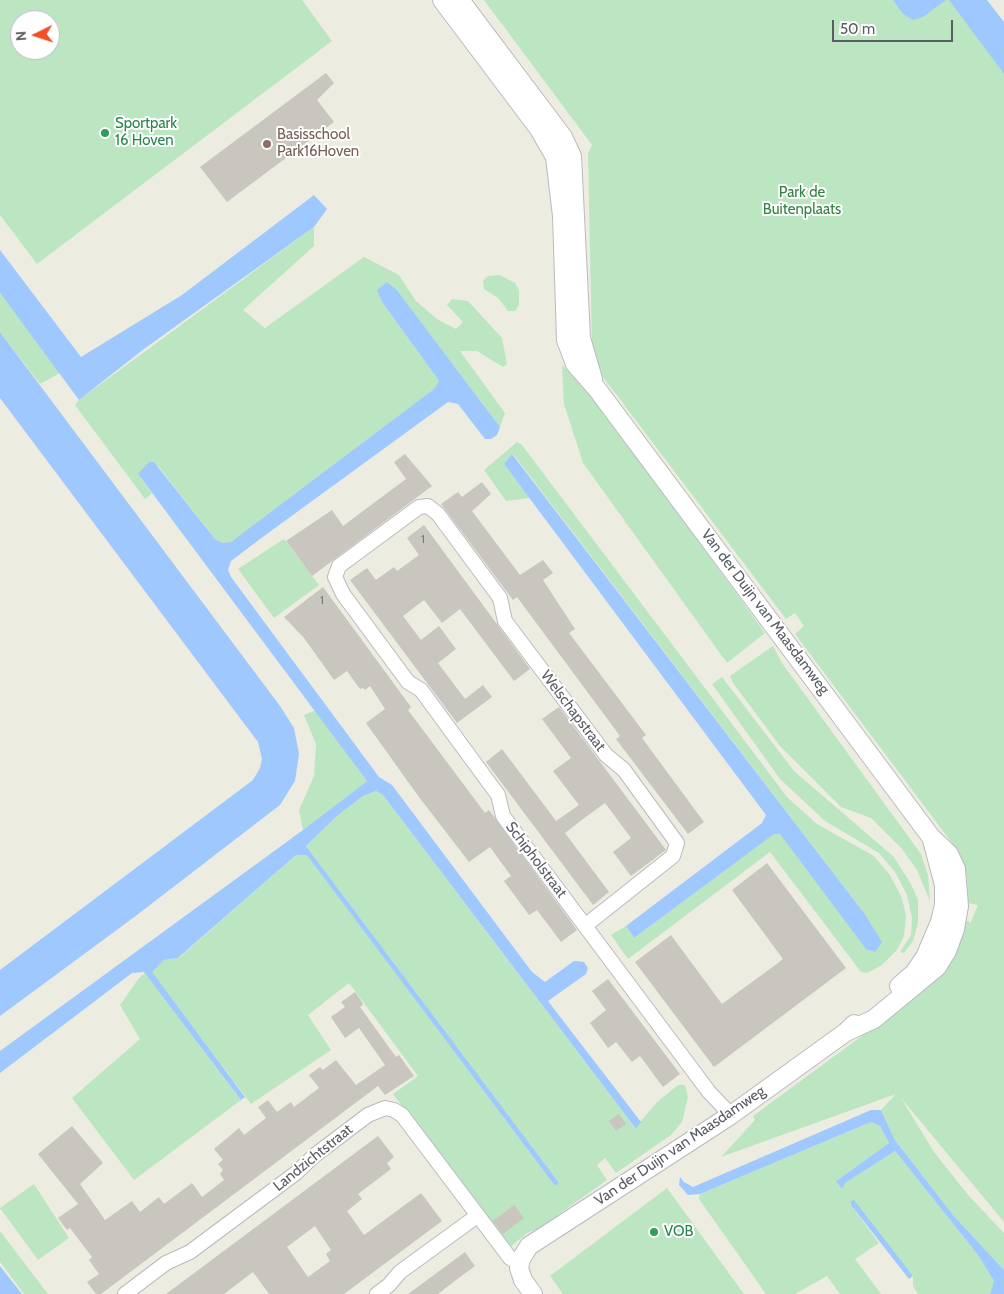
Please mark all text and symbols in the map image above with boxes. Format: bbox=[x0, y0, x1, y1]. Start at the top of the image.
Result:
north arrow bbox=[10, 10, 60, 60]
scale bar bbox=[834, 10, 955, 42]
text: 50 m bbox=[840, 20, 875, 38]
text: N bbox=[12, 30, 30, 42]
place label: Sportpark 16 Hoven bbox=[115, 115, 177, 150]
place label: Basisschool Park16Hoven bbox=[277, 126, 359, 161]
marker: Sportpark 16 Hoven bbox=[99, 127, 111, 139]
marker: Basisschool Park16Hoven bbox=[261, 138, 273, 150]
park label: Park de Buitenplaats bbox=[763, 184, 841, 219]
street label: Van der Duijn van Maasdamweg bbox=[697, 526, 833, 698]
house number: 1 bbox=[421, 532, 425, 546]
house number: 1 bbox=[320, 593, 324, 607]
street label: Welschapstraat bbox=[537, 667, 609, 755]
street label: Schipholstraat bbox=[502, 819, 570, 901]
street label: Van der Duijn van Maasdamweg bbox=[591, 1082, 769, 1210]
street label: Landzichtstraat bbox=[270, 1121, 356, 1195]
place label: VOB bbox=[664, 1223, 693, 1241]
marker: VOB bbox=[648, 1226, 660, 1238]

